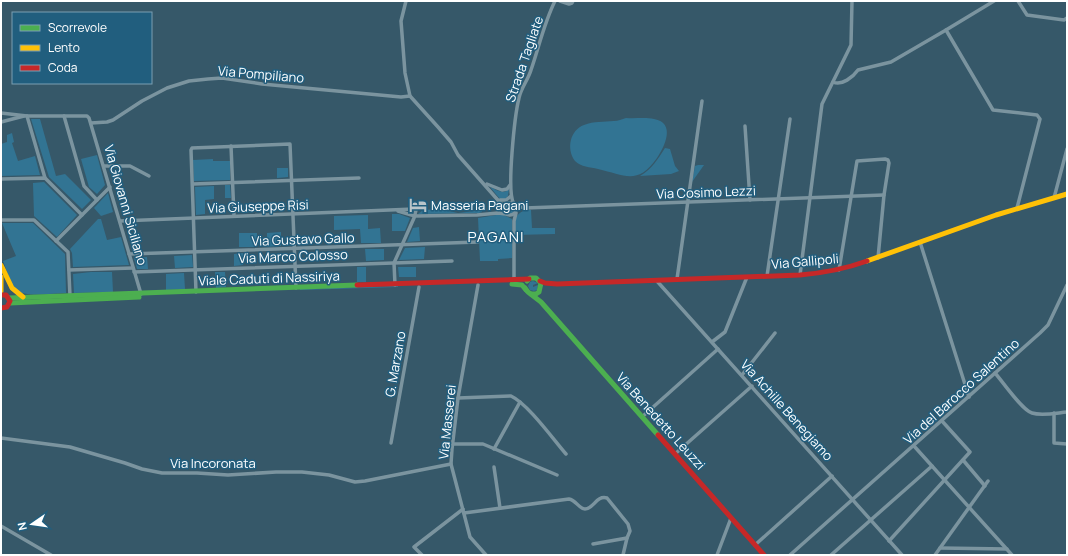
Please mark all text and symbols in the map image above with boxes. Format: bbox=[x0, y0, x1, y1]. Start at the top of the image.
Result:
legend bbox=[12, 12, 152, 84]
street label: Strada Tagliate bbox=[501, 13, 547, 104]
text: Scorrevole bbox=[48, 19, 107, 36]
text: Lento bbox=[48, 39, 80, 56]
text: Coda bbox=[48, 59, 77, 76]
street label: Via Pompiliano bbox=[217, 61, 305, 87]
street label: Via Giovanni Siciliano bbox=[100, 143, 152, 268]
street label: Via Cosimo Lezzi bbox=[656, 181, 756, 203]
street label: Via Giuseppe Risi bbox=[207, 195, 309, 217]
hotel icon: Masseria Pagani bbox=[408, 195, 428, 215]
place label: Masseria Pagani bbox=[431, 196, 528, 214]
district label: PAGANI bbox=[467, 226, 525, 247]
street label: Via Gustavo Gallo bbox=[251, 228, 355, 250]
street label: Via Marco Colosso bbox=[238, 245, 348, 267]
street label: Via Gallipoli bbox=[771, 249, 839, 273]
street label: Viale Caduti di Nassiriya bbox=[198, 267, 340, 289]
street label: G. Marzano bbox=[380, 329, 410, 398]
street label: Via del Barocco Salentino bbox=[899, 334, 1023, 448]
street label: Via Achille Benegiamo bbox=[737, 356, 837, 465]
street label: Via Benedetto Leuzzi bbox=[612, 368, 710, 474]
street label: Via Masserei bbox=[434, 384, 460, 460]
street label: Via Incoronata bbox=[170, 454, 256, 472]
north arrow bbox=[12, 504, 52, 544]
text: N bbox=[14, 521, 30, 532]

